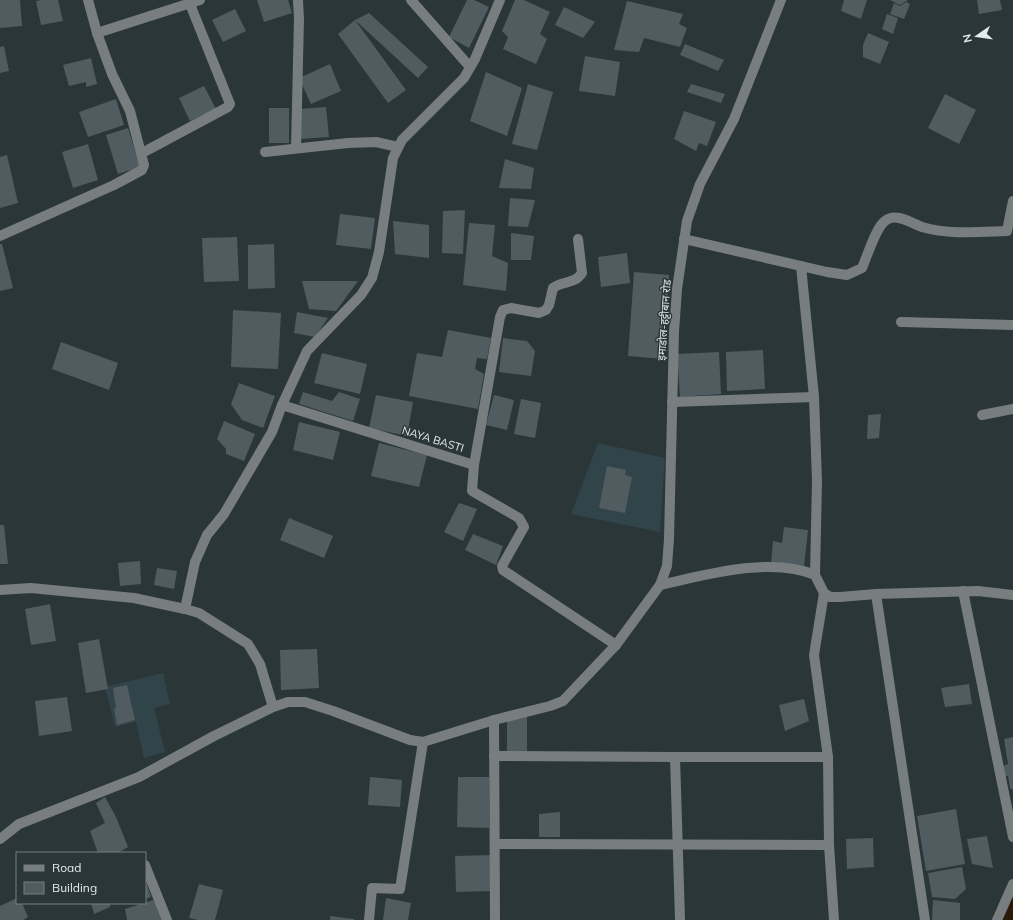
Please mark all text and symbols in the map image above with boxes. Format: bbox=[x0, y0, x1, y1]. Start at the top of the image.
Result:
north arrow bbox=[957, 16, 997, 56]
text: N bbox=[960, 33, 975, 44]
street label: इमाडोल-हट्टीबान रोड bbox=[654, 279, 674, 361]
street label: NAYA BASTI bbox=[400, 423, 466, 455]
legend bbox=[16, 852, 146, 904]
text: Road bbox=[52, 860, 81, 875]
text: Building bbox=[52, 880, 97, 895]

